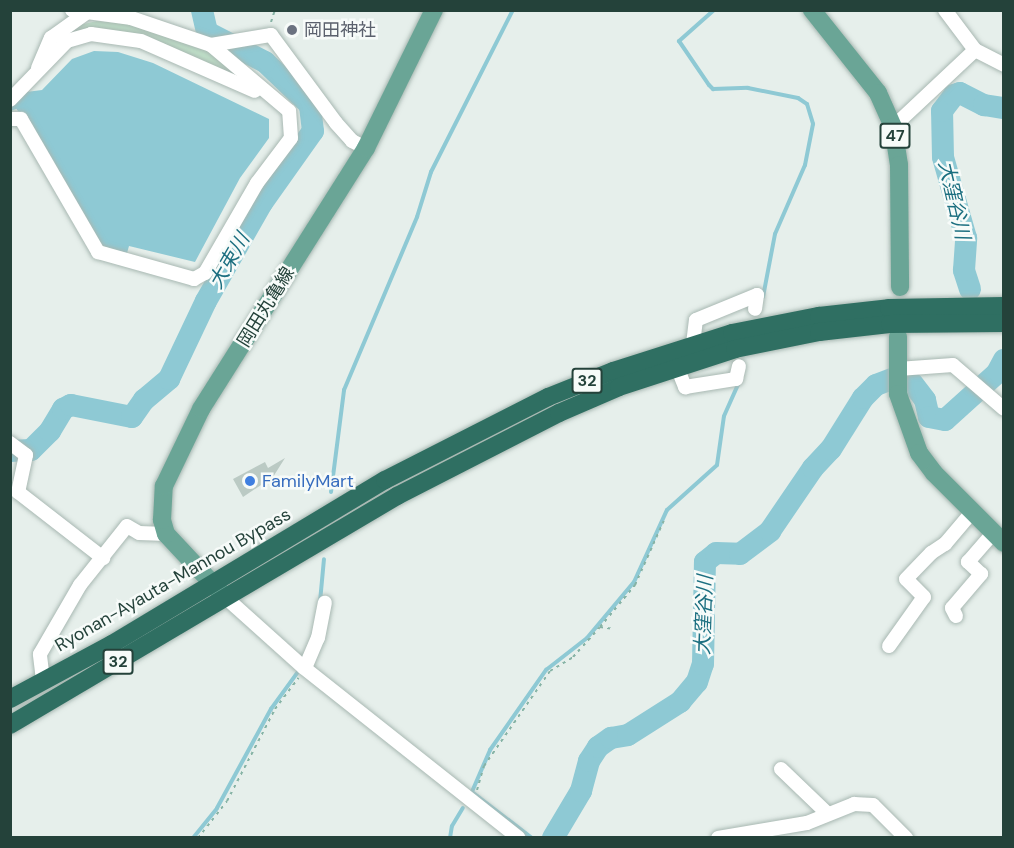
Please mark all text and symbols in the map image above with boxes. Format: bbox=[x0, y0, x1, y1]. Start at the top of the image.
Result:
place label: 岡田神社 bbox=[304, 19, 376, 41]
marker: 岡田神社 bbox=[285, 23, 299, 37]
road number: 47 bbox=[878, 123, 912, 149]
water label: 大窪谷川 bbox=[933, 158, 975, 242]
water label: 大束川 bbox=[204, 229, 254, 293]
street label: 岡田丸亀線 bbox=[233, 263, 299, 351]
road number: 32 bbox=[570, 368, 604, 394]
place label: FamilyMart bbox=[262, 470, 354, 492]
marker: FamilyMart bbox=[243, 474, 257, 488]
street label: Ryonan-Ayauta-Mannou Bypass bbox=[51, 504, 295, 656]
water label: 大窪谷川 bbox=[691, 575, 717, 655]
road number: 32 bbox=[102, 649, 134, 675]

